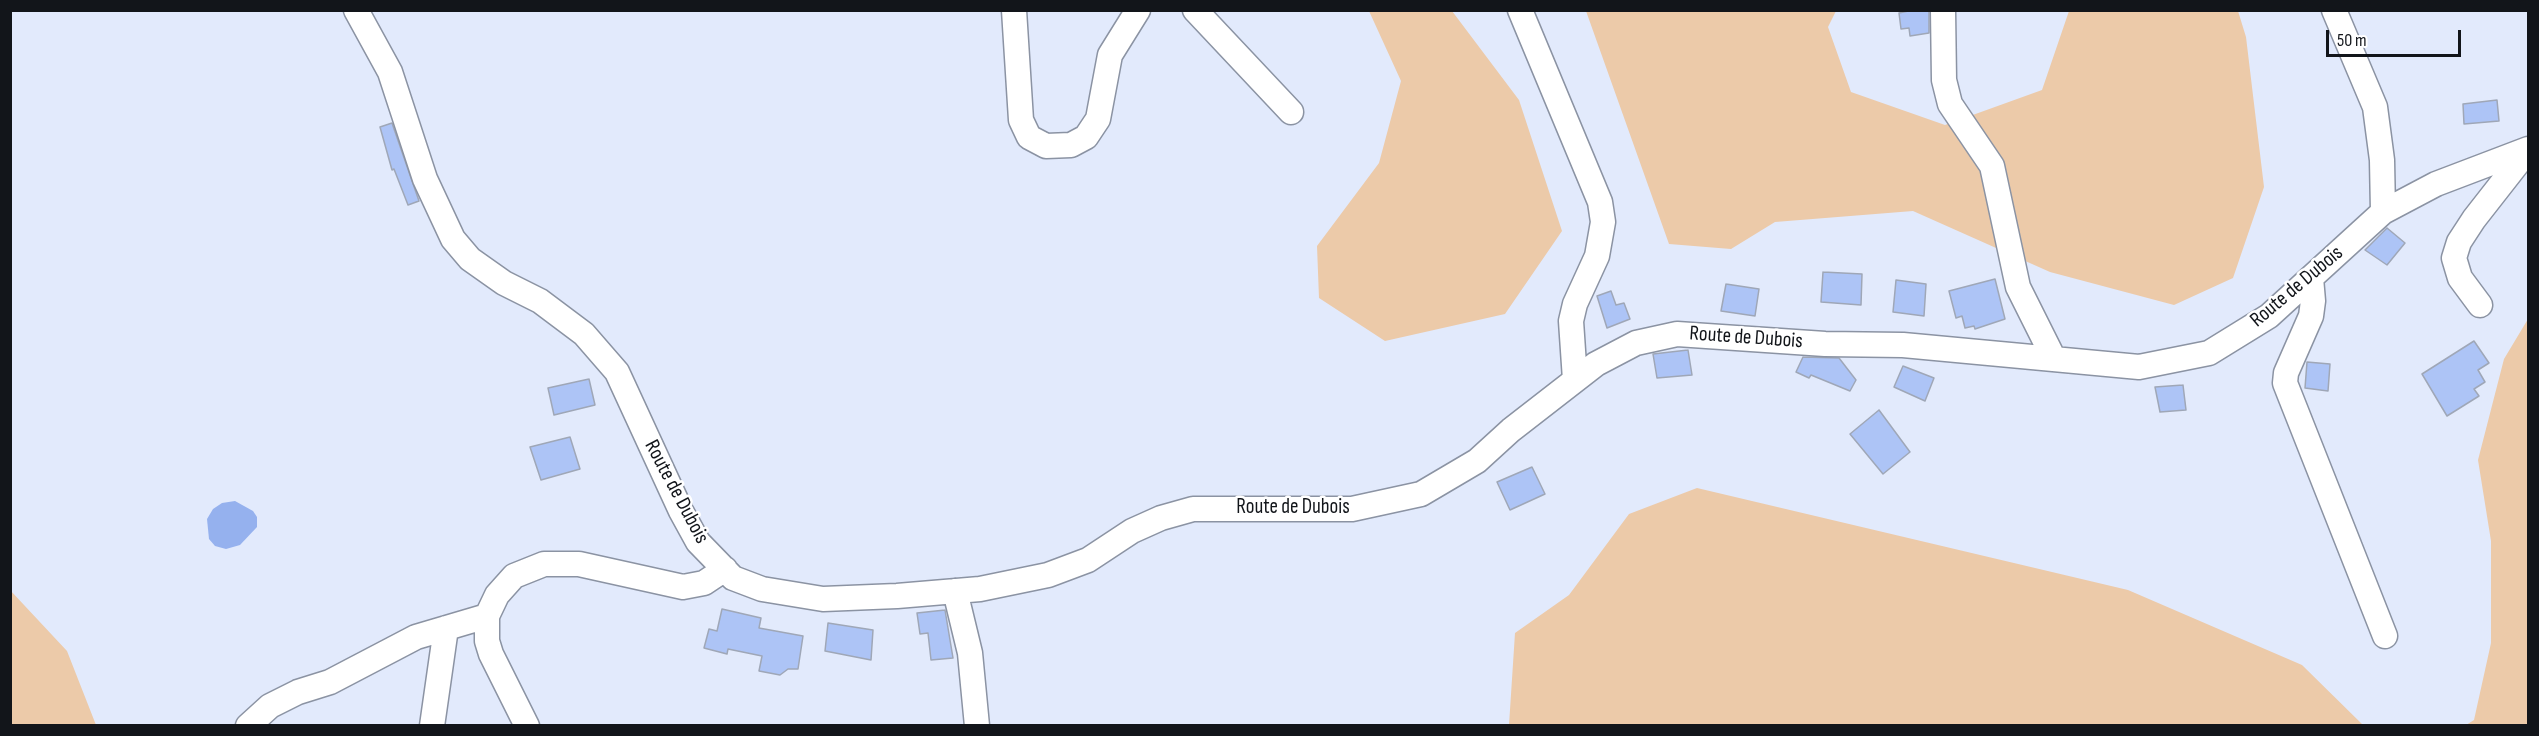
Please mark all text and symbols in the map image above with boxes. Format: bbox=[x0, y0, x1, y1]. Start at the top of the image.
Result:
scale bar bbox=[2329, 18, 2464, 56]
text: 50 m bbox=[2337, 30, 2367, 51]
street label: Route de Dubois bbox=[2245, 241, 2349, 333]
street label: Route de Dubois bbox=[1689, 321, 1803, 355]
street label: Route de Dubois bbox=[638, 436, 714, 548]
street label: Route de Dubois bbox=[1236, 495, 1350, 521]

